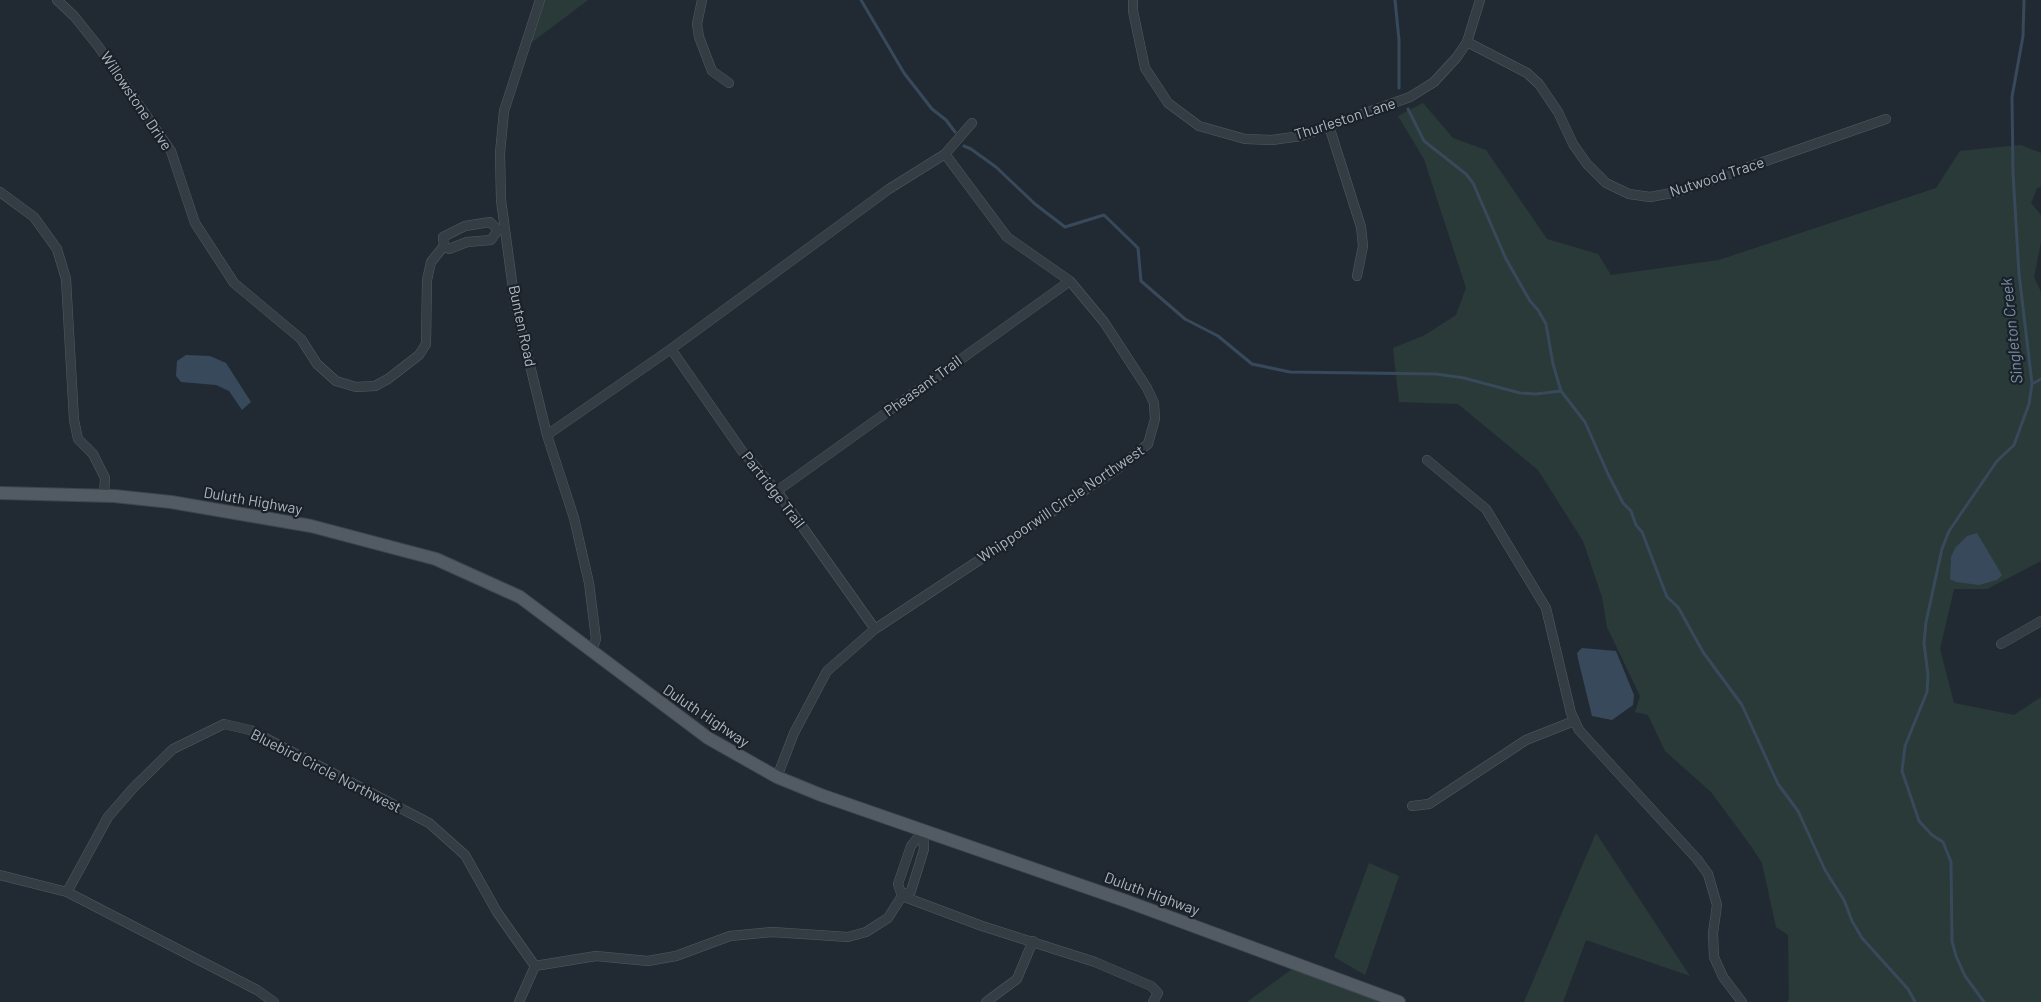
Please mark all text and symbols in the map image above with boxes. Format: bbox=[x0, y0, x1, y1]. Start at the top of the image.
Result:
street label: Willowstone Drive bbox=[96, 48, 176, 154]
street label: Thurleston Lane bbox=[1292, 94, 1398, 144]
street label: Nutwood Trace bbox=[1667, 153, 1767, 201]
water label: Singleton Creek bbox=[1997, 277, 2027, 385]
street label: Bunten Road bbox=[505, 284, 539, 368]
street label: Pheasant Trail bbox=[881, 352, 965, 420]
street label: Whippoorwill Circle Northwest bbox=[974, 441, 1148, 567]
street label: Partridge Trail bbox=[738, 448, 808, 532]
street label: Duluth Highway bbox=[202, 483, 304, 519]
street label: Duluth Highway bbox=[660, 681, 752, 751]
street label: Bluebird Circle Northwest bbox=[248, 725, 404, 817]
street label: Duluth Highway bbox=[1102, 868, 1202, 920]

